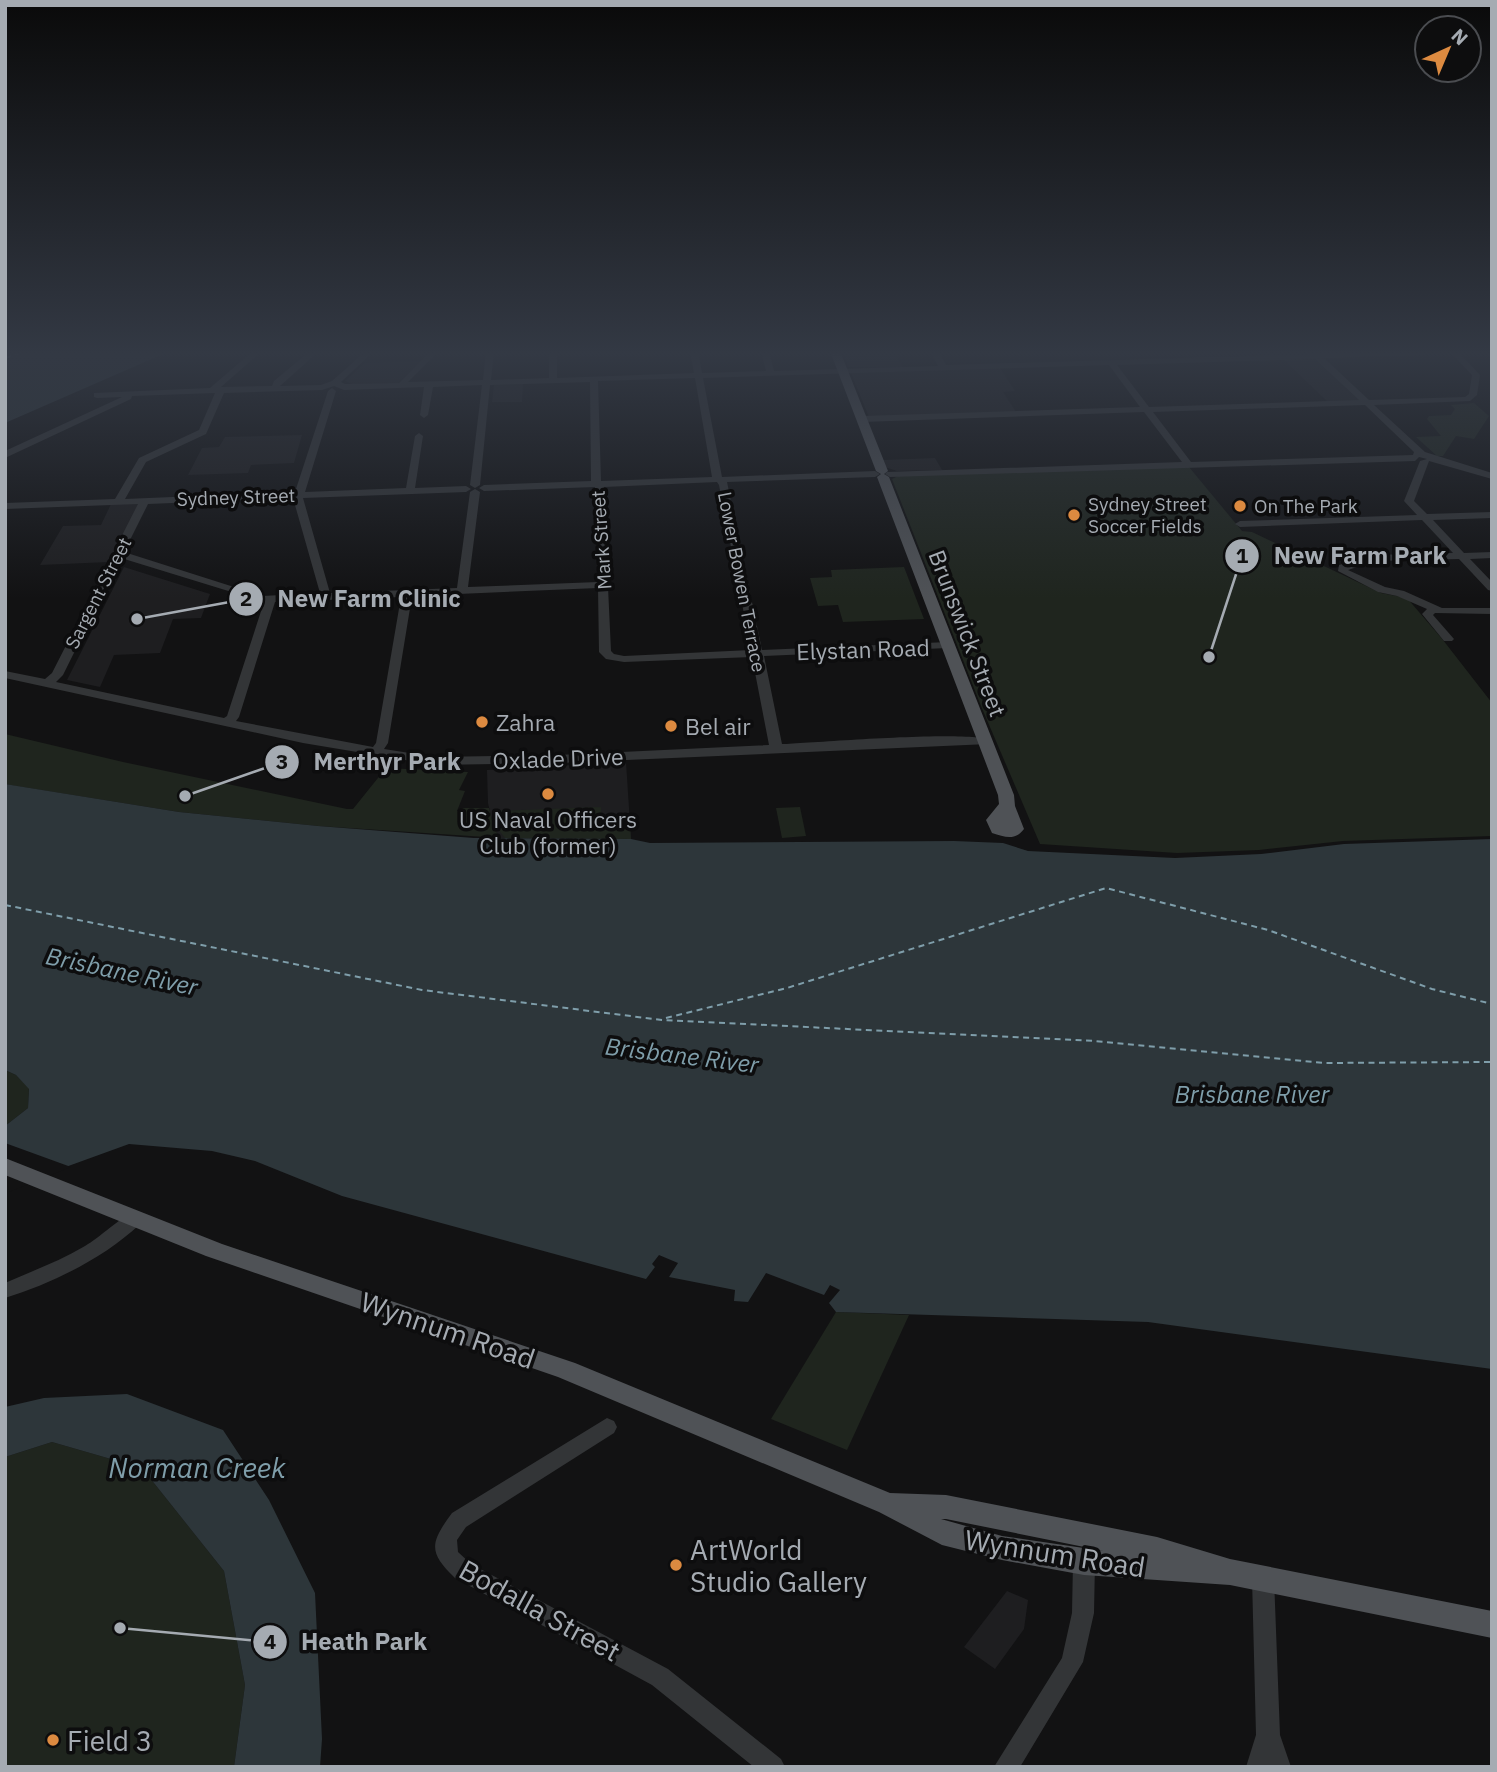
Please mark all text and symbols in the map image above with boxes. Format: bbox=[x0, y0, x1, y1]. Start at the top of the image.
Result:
north arrow bbox=[1413, 14, 1483, 84]
text: N bbox=[1447, 23, 1473, 50]
street label: Sydney Street bbox=[176, 483, 296, 511]
street label: Mark Street bbox=[586, 490, 616, 590]
street label: Lower Bowen Terrace bbox=[713, 490, 771, 674]
place label: Sydney Street Soccer Fields bbox=[1088, 492, 1207, 538]
place label: On The Park bbox=[1254, 494, 1358, 518]
marker: On The Park bbox=[1232, 498, 1248, 514]
marker: Sydney Street Soccer Fields bbox=[1066, 507, 1082, 523]
street label: Sargent Street bbox=[60, 533, 136, 653]
callout: New Farm Park bbox=[1225, 534, 1460, 579]
text: New Farm Park bbox=[1274, 539, 1447, 571]
text: 1 bbox=[1236, 541, 1249, 569]
street label: Brunswick Street bbox=[922, 545, 1014, 721]
callout: New Farm Clinic bbox=[229, 576, 475, 621]
text: New Farm Clinic bbox=[277, 582, 461, 614]
text: 2 bbox=[240, 584, 252, 612]
street label: Elystan Road bbox=[796, 632, 930, 666]
place label: Zahra bbox=[496, 707, 555, 737]
place label: Bel air bbox=[685, 711, 751, 741]
marker: Zahra bbox=[474, 714, 490, 730]
marker: Bel air bbox=[663, 718, 679, 734]
callout: Merthyr Park bbox=[264, 740, 474, 785]
street label: Oxlade Drive bbox=[492, 741, 624, 775]
text: Merthyr Park bbox=[314, 745, 461, 777]
text: 3 bbox=[276, 747, 288, 775]
marker: US Naval Officers Club (former) bbox=[540, 786, 556, 802]
place label: US Naval Officers Club (former) bbox=[459, 804, 637, 860]
water label: Brisbane River bbox=[43, 939, 202, 1003]
water label: Brisbane River bbox=[603, 1030, 762, 1080]
water label: Brisbane River bbox=[1175, 1078, 1330, 1110]
street label: Wynnum Road bbox=[356, 1283, 540, 1377]
water label: Norman Creek bbox=[108, 1449, 286, 1486]
street label: Wynnum Road bbox=[962, 1520, 1148, 1586]
place label: ArtWorld Studio Gallery bbox=[690, 1531, 867, 1600]
street label: Bodalla Street bbox=[453, 1551, 627, 1669]
marker: ArtWorld Studio Gallery bbox=[668, 1557, 684, 1573]
callout: Heath Park bbox=[252, 1620, 441, 1665]
text: Heath Park bbox=[301, 1625, 427, 1657]
text: 4 bbox=[264, 1627, 276, 1655]
place label: Field 3 bbox=[67, 1722, 152, 1759]
marker: Field 3 bbox=[45, 1732, 61, 1748]

